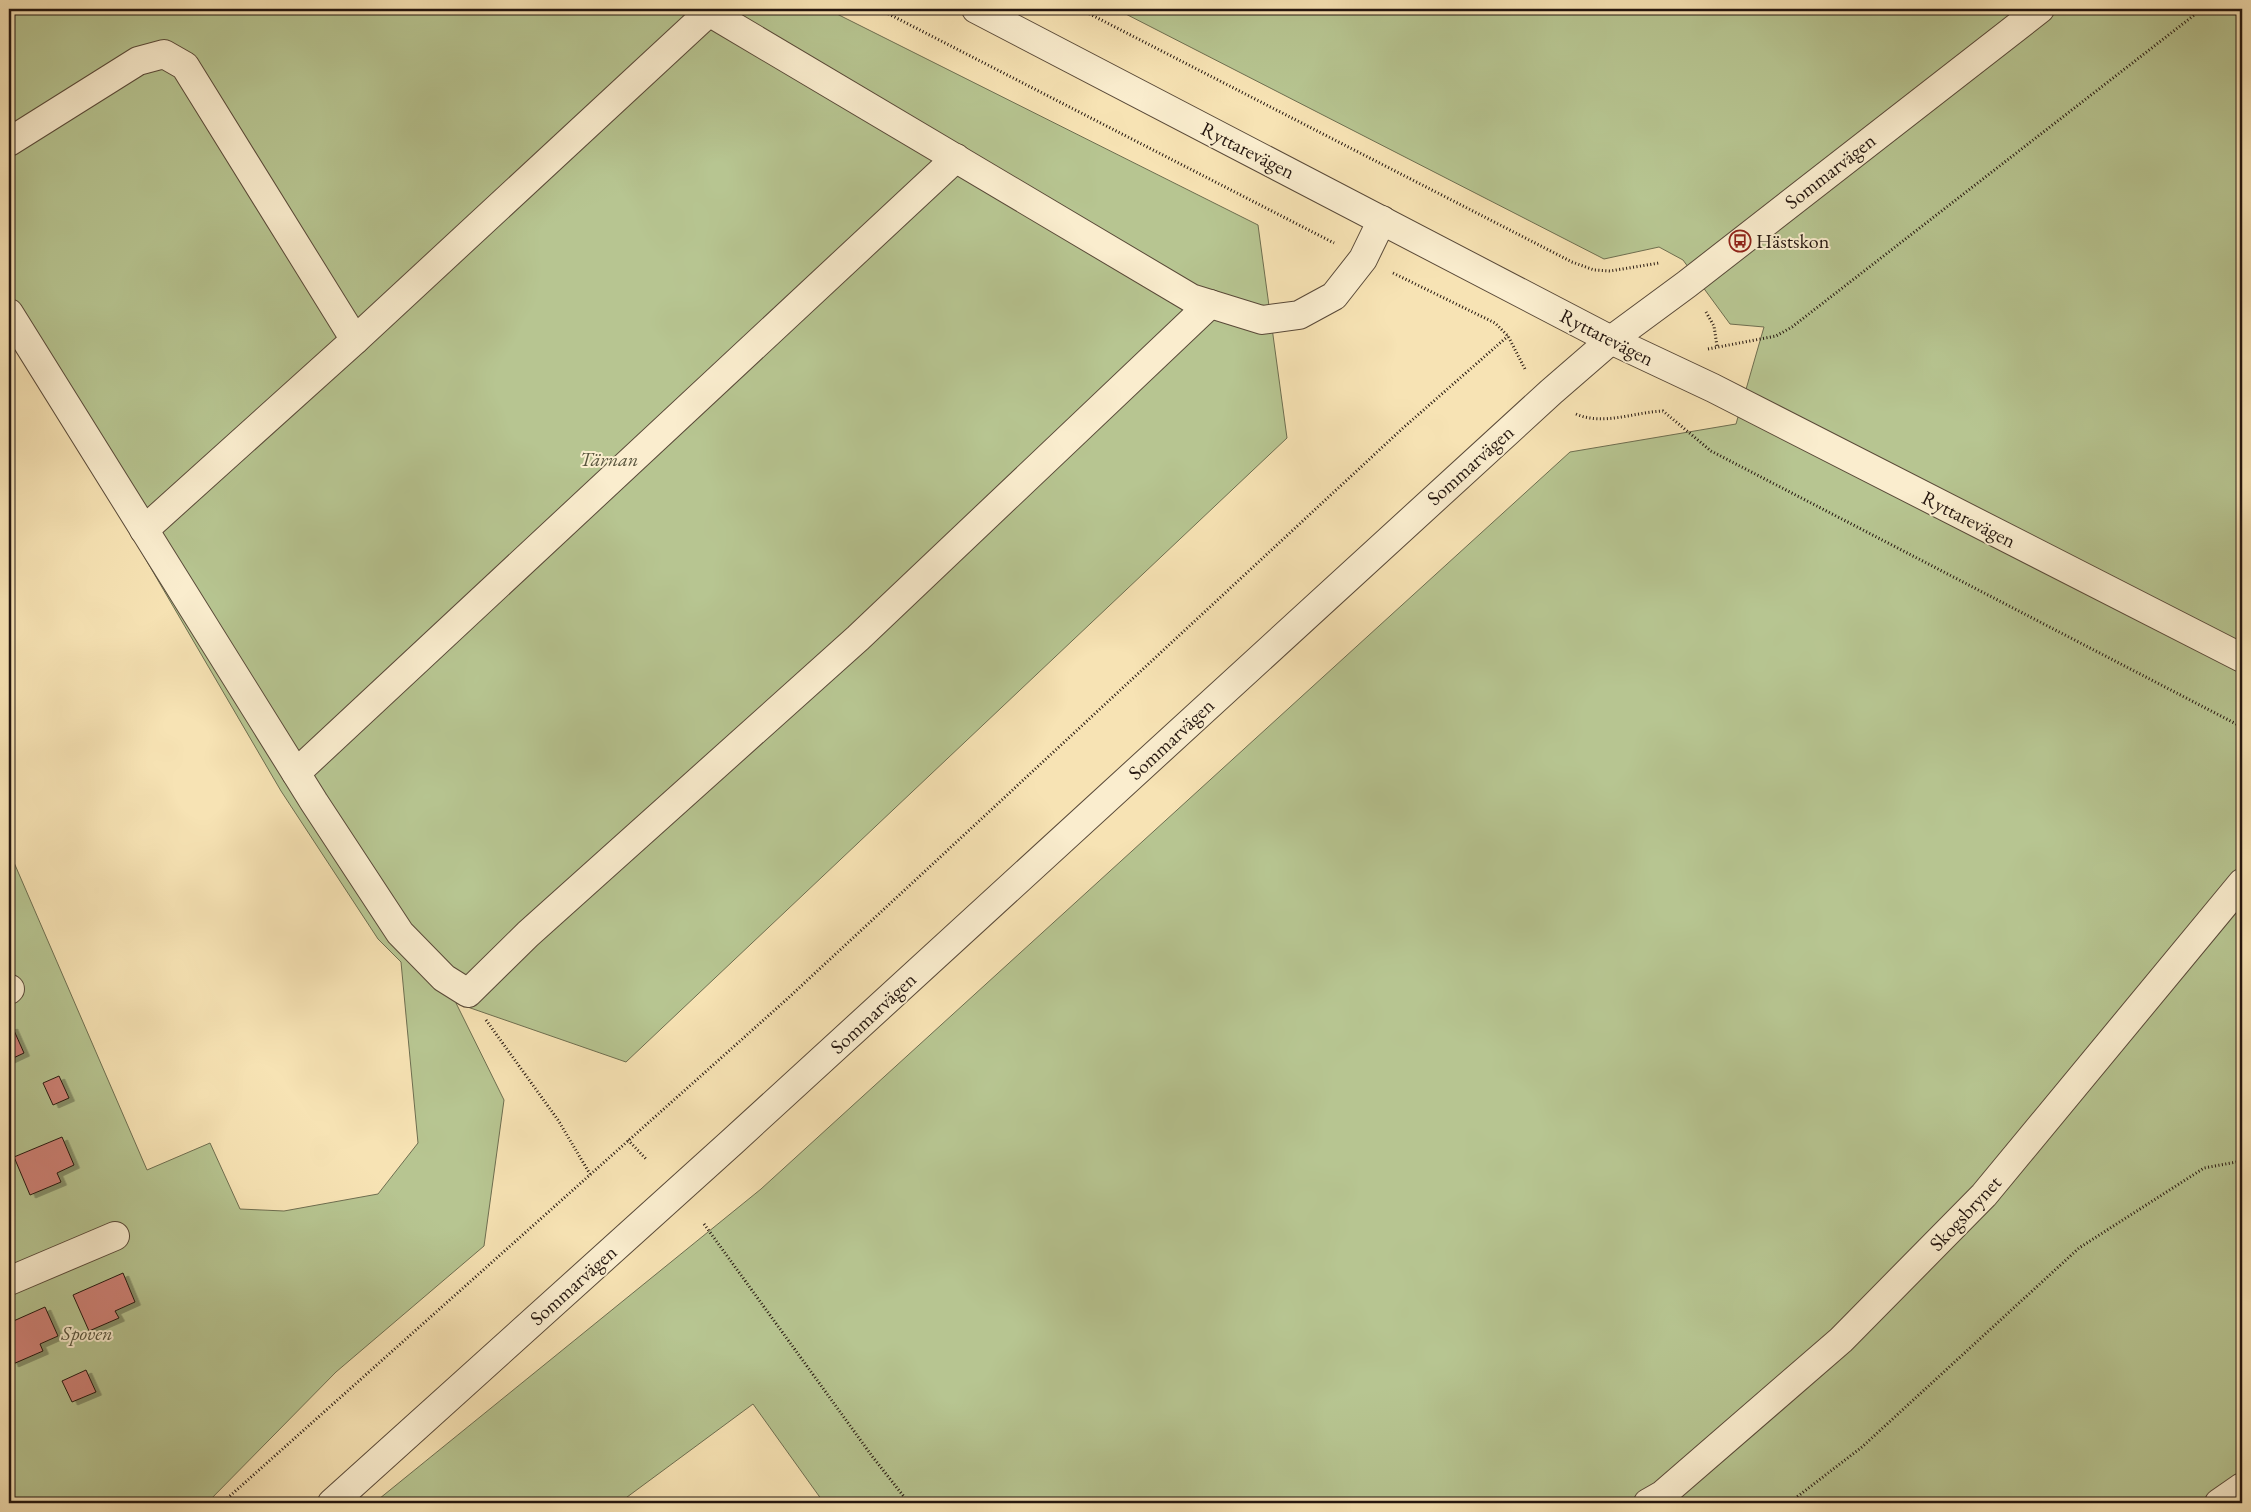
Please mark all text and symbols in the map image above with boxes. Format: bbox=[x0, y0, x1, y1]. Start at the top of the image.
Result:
street label: Ryttarevägen bbox=[1197, 115, 1300, 185]
street label: Sommarvägen bbox=[1779, 127, 1881, 215]
place label: Hästskon bbox=[1756, 228, 1830, 254]
bus stop icon: Hästskon bbox=[1728, 229, 1752, 253]
street label: Ryttarevägen bbox=[1556, 302, 1659, 372]
street label: Sommarvägen bbox=[1421, 419, 1519, 511]
park label: Tärnan bbox=[580, 446, 638, 472]
street label: Ryttarevägen bbox=[1918, 484, 2021, 554]
street label: Sommarvägen bbox=[1122, 692, 1220, 786]
street label: Sommarvägen bbox=[824, 966, 922, 1060]
street label: Skogsbrynet bbox=[1923, 1169, 2007, 1256]
street label: Sommarvägen bbox=[524, 1239, 622, 1331]
park label: Spoven bbox=[60, 1320, 113, 1346]

